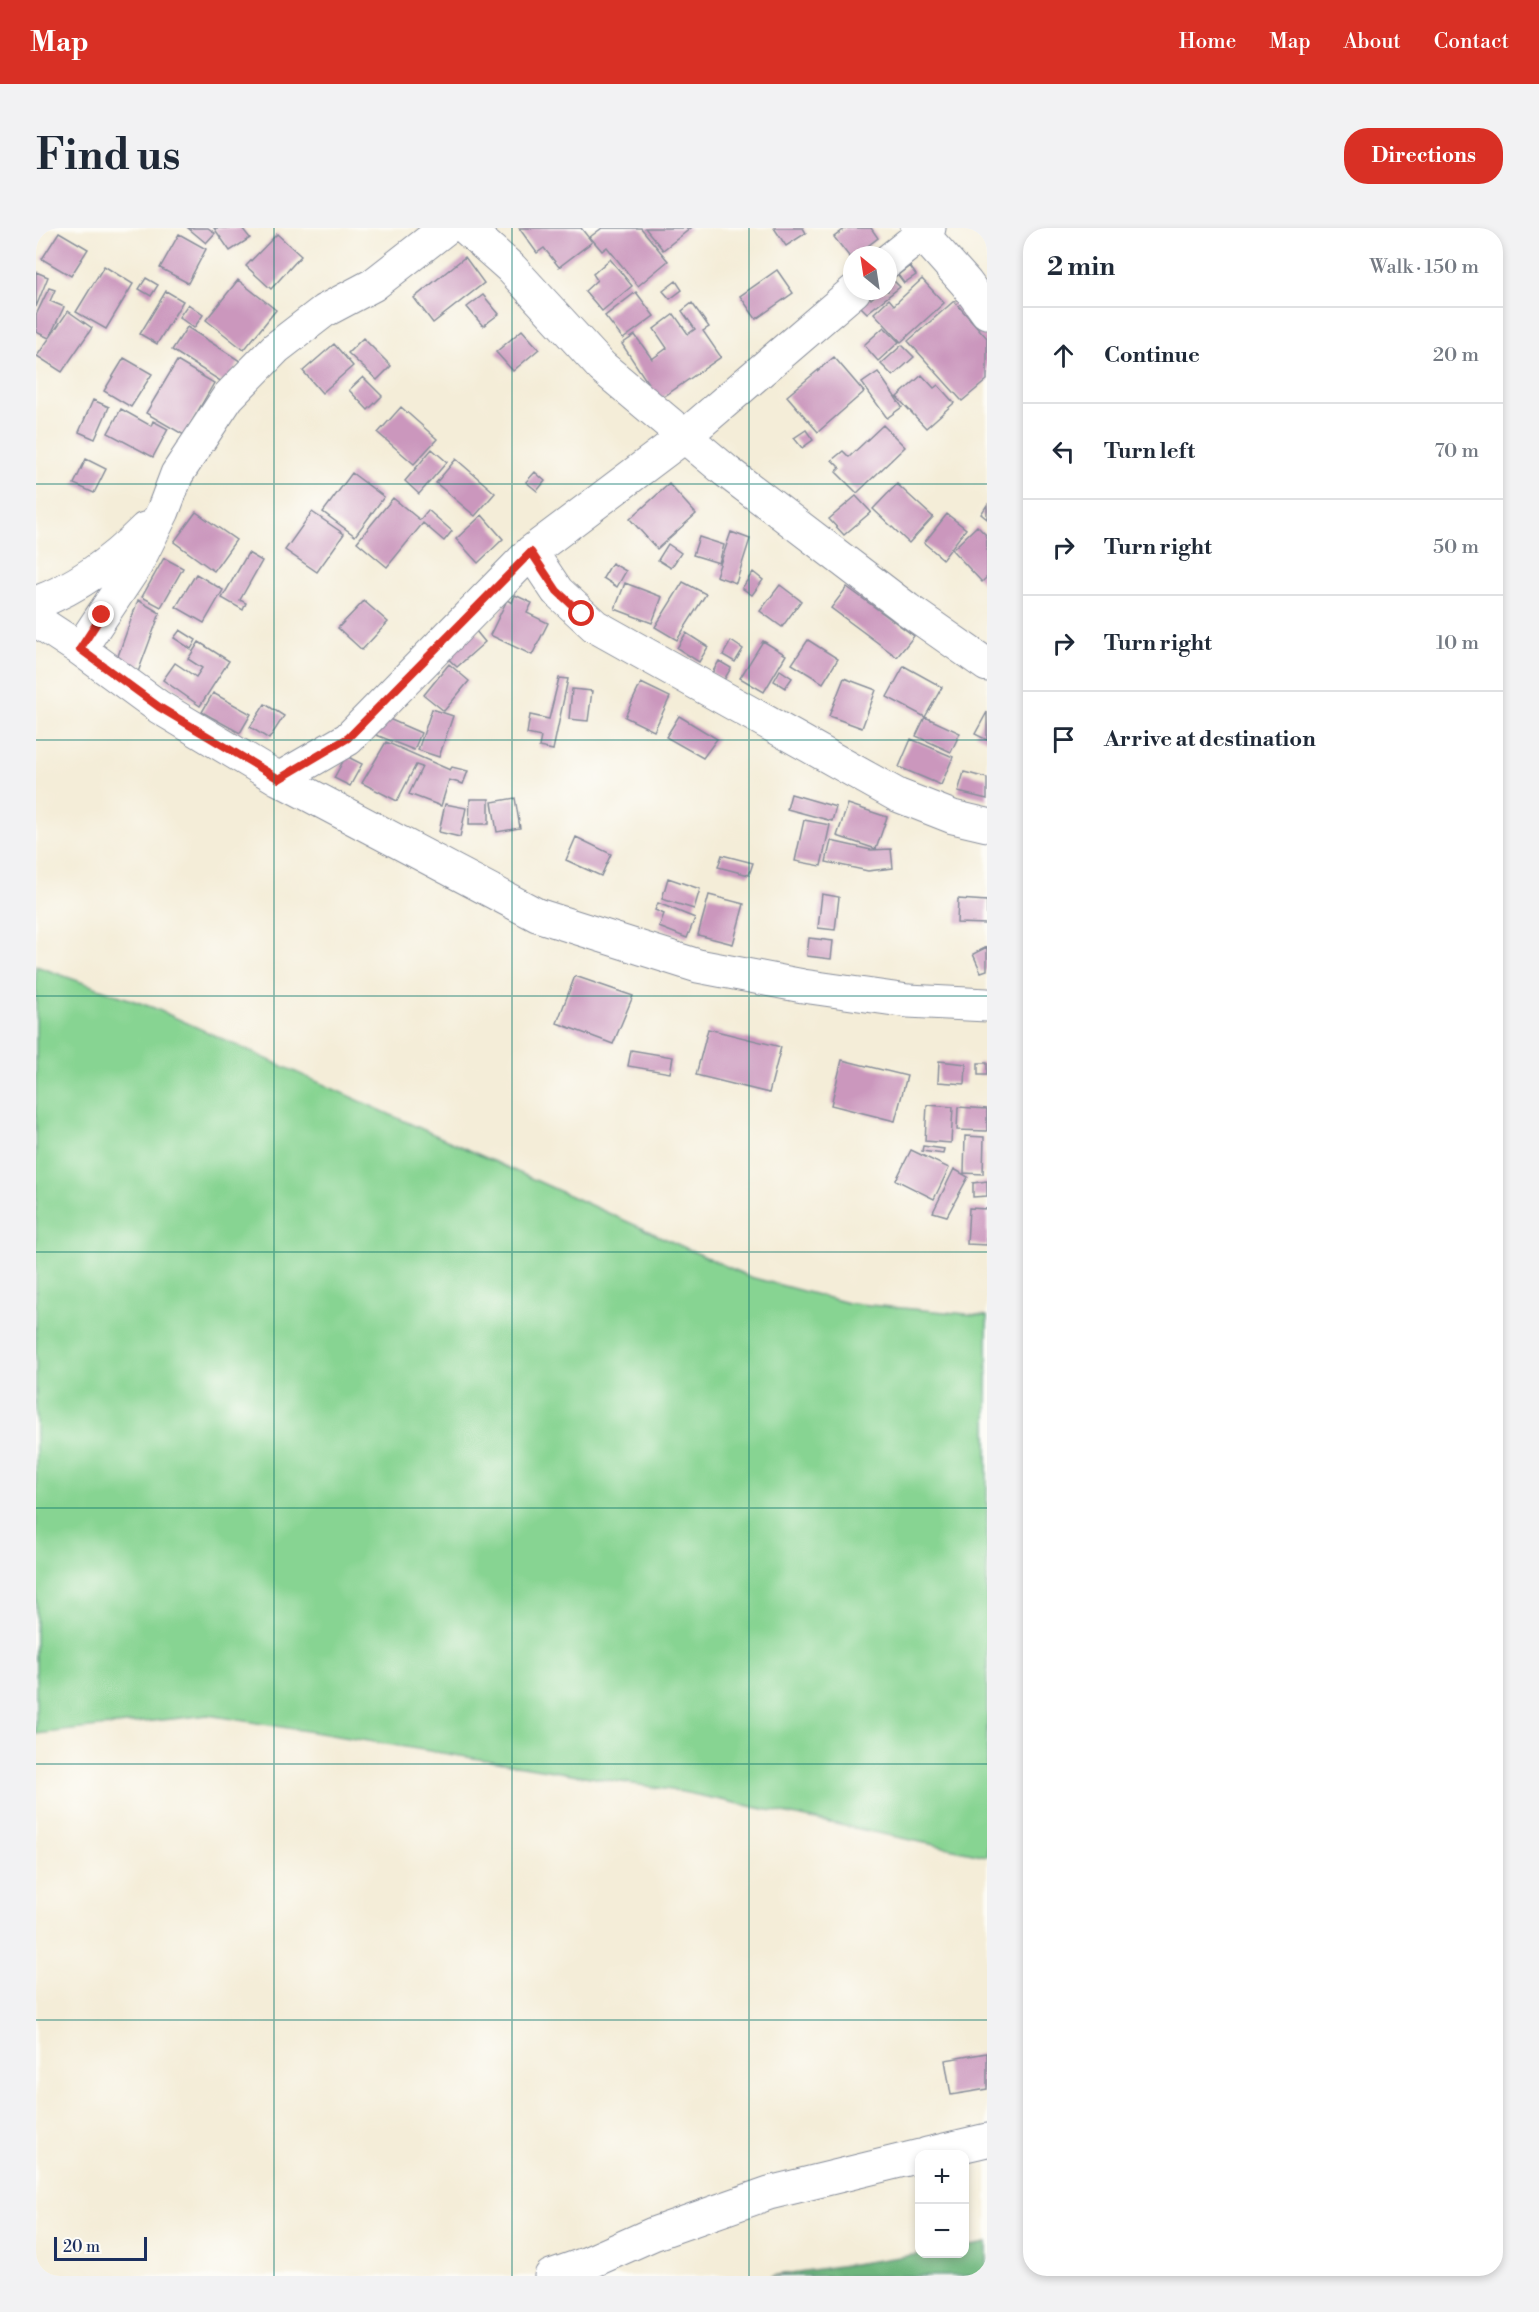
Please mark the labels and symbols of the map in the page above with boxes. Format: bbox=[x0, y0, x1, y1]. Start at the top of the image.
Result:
north arrow bbox=[843, 246, 897, 300]
route start bbox=[568, 600, 594, 626]
route end bbox=[88, 601, 114, 627]
scale bar bbox=[54, 2234, 147, 2262]

